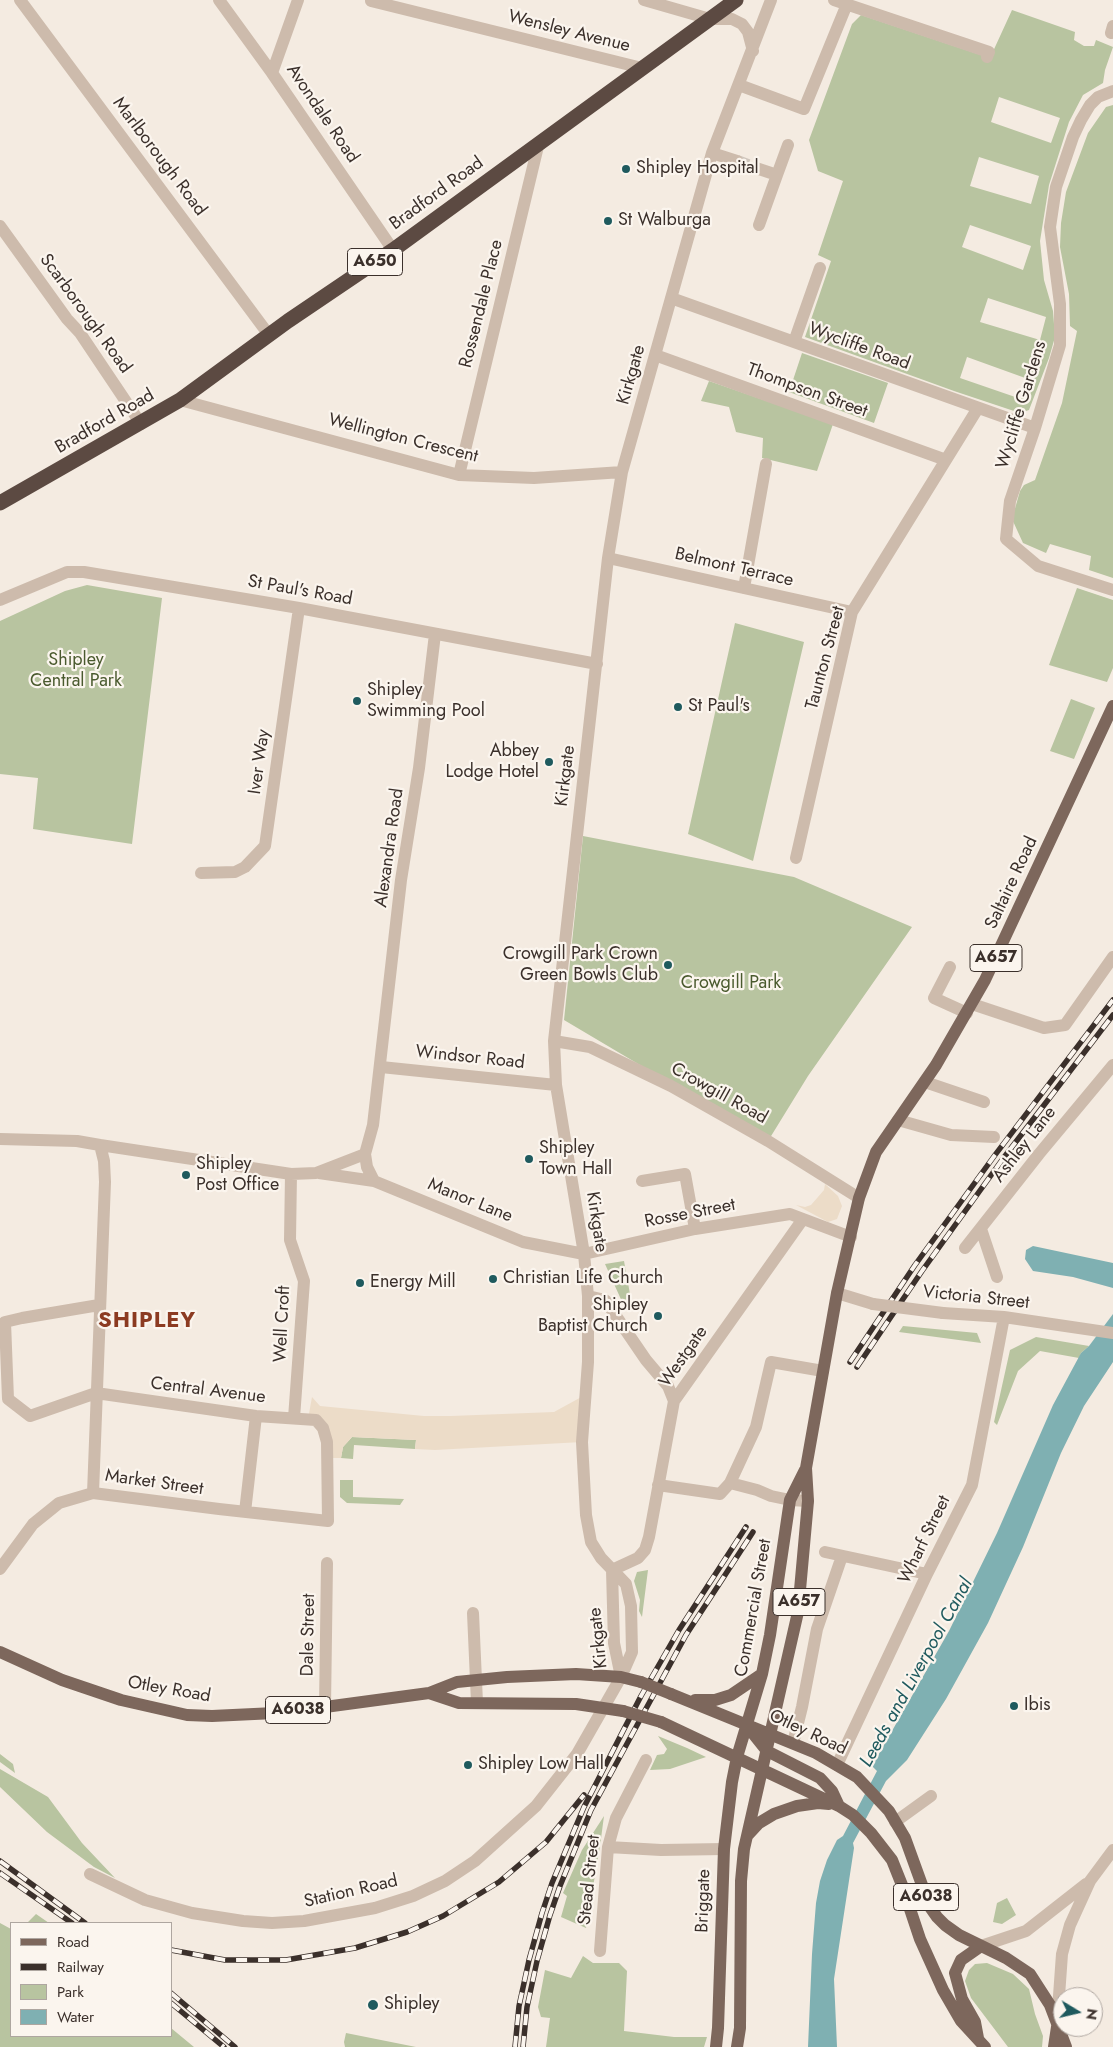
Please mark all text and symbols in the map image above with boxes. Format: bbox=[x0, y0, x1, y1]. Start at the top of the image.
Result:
street label: Wensley Avenue bbox=[506, 6, 632, 58]
street label: Avondale Road bbox=[281, 61, 363, 167]
street label: Marlborough Road bbox=[107, 93, 211, 221]
street label: Bradford Road bbox=[386, 153, 488, 235]
place label: Shipley Hospital bbox=[636, 158, 759, 180]
marker: Shipley Hospital bbox=[620, 163, 632, 175]
place label: St Walburga bbox=[618, 210, 711, 232]
marker: St Walburga bbox=[602, 215, 614, 227]
street label: Rossendale Place bbox=[456, 238, 508, 370]
road number: A650 bbox=[348, 248, 402, 276]
street label: Scarborough Road bbox=[34, 250, 136, 378]
street label: Wycliffe Road bbox=[805, 319, 913, 375]
street label: Wycliffe Gardens bbox=[992, 338, 1052, 472]
street label: Kirkgate bbox=[613, 343, 651, 407]
street label: Thompson Street bbox=[744, 359, 870, 423]
street label: Bradford Road bbox=[52, 385, 158, 459]
street label: Wellington Crescent bbox=[326, 410, 480, 468]
street label: Belmont Terrace bbox=[673, 544, 795, 592]
street label: St Paul's Road bbox=[246, 571, 354, 611]
street label: Taunton Street bbox=[802, 604, 850, 712]
park label: Shipley Central Park bbox=[30, 650, 122, 692]
place label: Shipley Swimming Pool bbox=[367, 680, 485, 722]
marker: Shipley Swimming Pool bbox=[351, 695, 363, 707]
place label: St Paul's bbox=[688, 696, 750, 718]
marker: St Paul's bbox=[672, 701, 684, 713]
street label: Iver Way bbox=[245, 728, 275, 796]
place label: Abbey Lodge Hotel bbox=[445, 741, 539, 784]
street label: Kirkgate bbox=[552, 744, 580, 808]
marker: Abbey Lodge Hotel bbox=[543, 756, 555, 768]
street label: Alexandra Road bbox=[371, 787, 409, 909]
street label: Saltaire Road bbox=[981, 833, 1043, 933]
place label: Crowgill Park Crown Green Bowls Club bbox=[503, 944, 658, 986]
road number: A657 bbox=[970, 944, 1022, 971]
marker: Crowgill Park Crown Green Bowls Club bbox=[662, 959, 674, 971]
park label: Crowgill Park bbox=[681, 973, 781, 995]
street label: Windsor Road bbox=[414, 1042, 526, 1074]
street label: Crowgill Road bbox=[667, 1059, 771, 1129]
street label: Ashley Lane bbox=[989, 1103, 1061, 1187]
place label: Shipley Town Hall bbox=[539, 1138, 612, 1180]
marker: Shipley Town Hall bbox=[523, 1153, 535, 1165]
place label: Shipley Post Office bbox=[196, 1154, 279, 1196]
marker: Shipley Post Office bbox=[180, 1169, 192, 1181]
street label: Manor Lane bbox=[424, 1174, 516, 1228]
street label: Kirkgate bbox=[581, 1190, 611, 1254]
street label: Rosse Street bbox=[643, 1195, 737, 1233]
place label: Christian Life Church bbox=[503, 1268, 663, 1290]
place label: Energy Mill bbox=[370, 1272, 456, 1294]
marker: Christian Life Church bbox=[487, 1273, 499, 1285]
marker: Energy Mill bbox=[354, 1277, 366, 1289]
street label: Victoria Street bbox=[922, 1282, 1030, 1314]
street label: Well Croft bbox=[270, 1285, 296, 1363]
place label: Shipley Baptist Church bbox=[538, 1295, 648, 1338]
district label: SHIPLEY bbox=[97, 1309, 197, 1335]
marker: Shipley Baptist Church bbox=[652, 1310, 664, 1322]
street label: Westgate bbox=[655, 1322, 713, 1392]
street label: Central Avenue bbox=[149, 1373, 267, 1409]
street label: Market Street bbox=[103, 1465, 205, 1501]
street label: Wharf Street bbox=[894, 1492, 956, 1588]
street label: Commercial Street bbox=[731, 1537, 777, 1679]
water label: Leeds and Liverpool Canal bbox=[856, 1575, 978, 1771]
road number: A657 bbox=[773, 1588, 825, 1615]
street label: Dale Street bbox=[297, 1593, 321, 1677]
street label: Kirkgate bbox=[585, 1606, 613, 1670]
street label: Otley Road bbox=[126, 1672, 212, 1708]
place label: Ibis bbox=[1024, 1695, 1051, 1717]
road number: A6038 bbox=[266, 1696, 330, 1724]
marker: Ibis bbox=[1008, 1700, 1020, 1712]
street label: Otley Road bbox=[765, 1705, 851, 1761]
place label: Shipley Low Hall bbox=[478, 1754, 604, 1776]
marker: Shipley Low Hall bbox=[462, 1759, 474, 1771]
street label: Stead Street bbox=[575, 1834, 605, 1926]
street label: Briggate bbox=[692, 1869, 716, 1933]
street label: Station Road bbox=[302, 1871, 400, 1913]
road number: A6038 bbox=[894, 1884, 958, 1910]
legend bbox=[10, 1922, 172, 2037]
text: Road bbox=[57, 1931, 89, 1953]
text: Railway bbox=[57, 1956, 104, 1978]
text: Park bbox=[57, 1981, 84, 2003]
north arrow bbox=[1053, 1987, 1103, 2037]
place label: Shipley bbox=[384, 1994, 439, 2016]
marker: Shipley bbox=[366, 1998, 380, 2012]
text: Water bbox=[57, 2006, 94, 2028]
text: N bbox=[1081, 2007, 1103, 2021]

